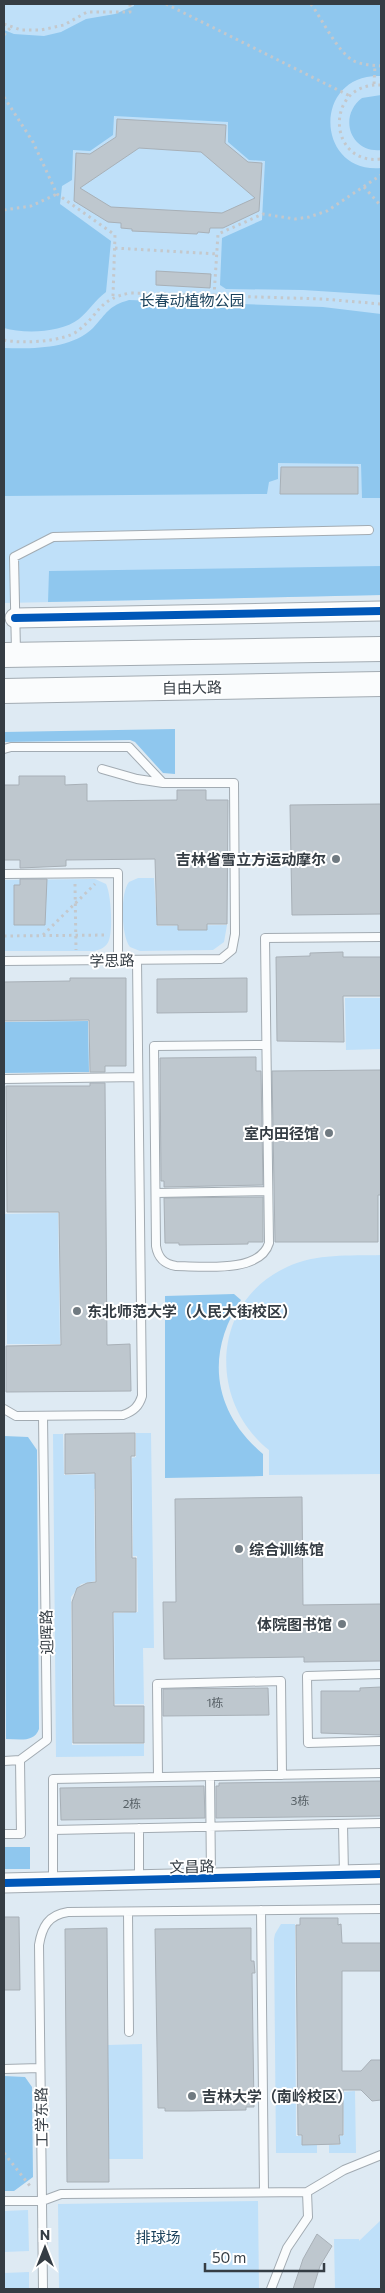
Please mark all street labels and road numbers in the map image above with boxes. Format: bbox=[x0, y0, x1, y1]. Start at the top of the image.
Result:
street label: 自由大路 bbox=[162, 677, 222, 697]
street label: 学思路 bbox=[89, 951, 135, 969]
street label: 迎晖路 bbox=[37, 1609, 55, 1655]
street label: 文昌路 bbox=[169, 1857, 215, 1875]
street label: 工学东路 bbox=[31, 2087, 51, 2147]

